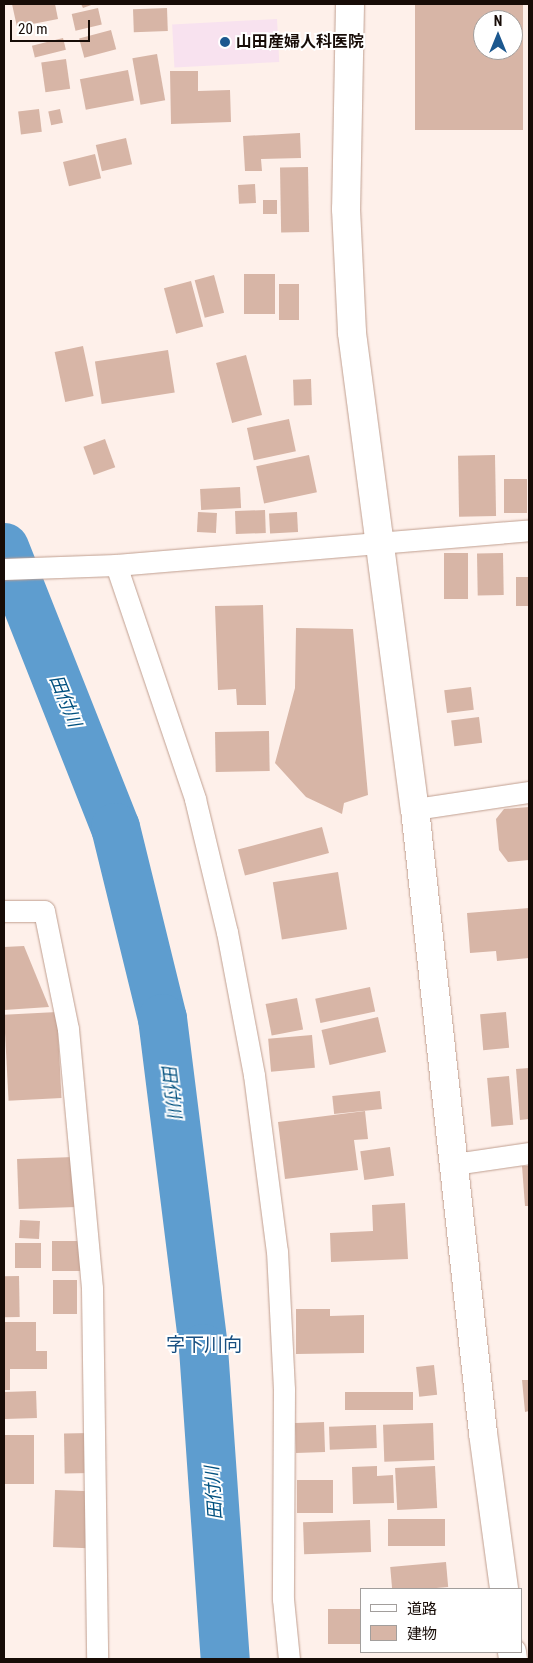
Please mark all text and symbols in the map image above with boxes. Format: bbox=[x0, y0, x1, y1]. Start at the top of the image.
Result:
scale bar bbox=[12, 10, 92, 42]
north arrow bbox=[473, 10, 523, 60]
text: N bbox=[494, 13, 502, 29]
text: 20 m bbox=[18, 20, 48, 38]
place label: 山田産婦人科医院 bbox=[236, 32, 364, 52]
marker: 山田産婦人科医院 bbox=[218, 35, 232, 49]
water label: 田付川 bbox=[45, 672, 85, 730]
water label: 田付川 bbox=[157, 1063, 185, 1119]
district label: 字下川向 bbox=[166, 1334, 242, 1356]
water label: 田付川 bbox=[201, 1465, 227, 1521]
legend bbox=[360, 1588, 523, 1653]
text: 道路 bbox=[407, 1600, 437, 1618]
text: 建物 bbox=[407, 1625, 437, 1643]

